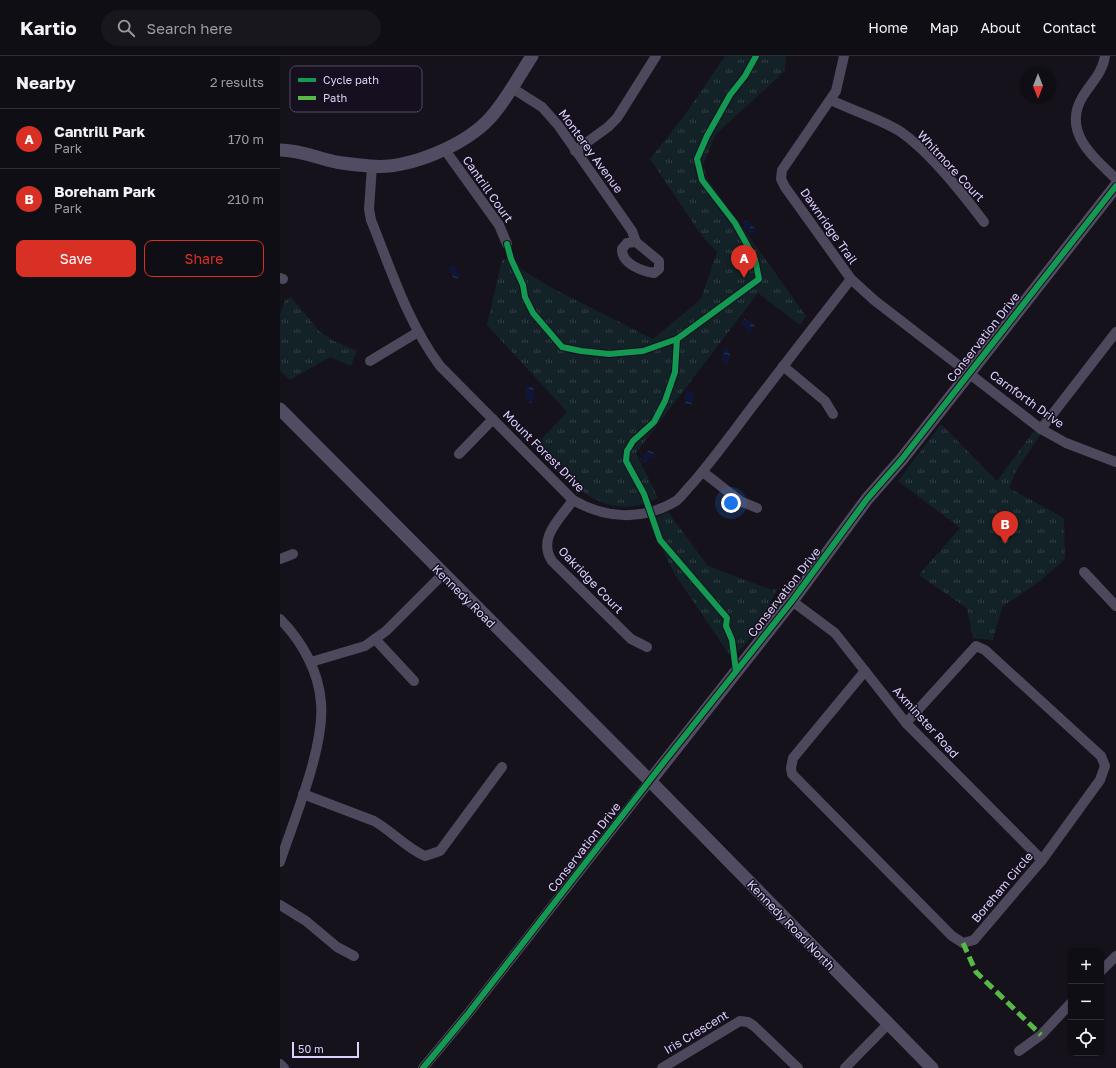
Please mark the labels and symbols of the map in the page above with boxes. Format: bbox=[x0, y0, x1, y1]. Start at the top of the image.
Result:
legend bbox=[290, 66, 422, 112]
north arrow bbox=[1020, 68, 1056, 104]
text: Cycle path bbox=[323, 73, 379, 86]
text: Path bbox=[323, 91, 347, 104]
street label: Monterey Avenue bbox=[556, 106, 626, 196]
street label: Whitmore Court bbox=[914, 127, 988, 205]
street label: Cantrill Court bbox=[460, 153, 517, 225]
street label: Dawnridge Trail bbox=[797, 185, 861, 267]
pin: A bbox=[731, 245, 757, 278]
street label: Conservation Drive bbox=[943, 289, 1023, 385]
street label: Carnforth Drive bbox=[987, 367, 1067, 431]
street label: Mount Forest Drive bbox=[500, 407, 588, 495]
your location bbox=[721, 493, 741, 513]
pin: B bbox=[992, 511, 1018, 544]
street label: Oakridge Court bbox=[555, 543, 627, 617]
street label: Conservation Drive bbox=[744, 544, 824, 640]
street label: Kennedy Road bbox=[429, 561, 499, 631]
street label: Axminster Road bbox=[890, 683, 962, 761]
street label: Conservation Drive bbox=[544, 799, 624, 895]
street label: Boreham Circle bbox=[968, 849, 1036, 925]
street label: Kennedy Road North bbox=[744, 877, 838, 973]
street label: Iris Crescent bbox=[661, 1007, 731, 1057]
scale bar bbox=[292, 1040, 359, 1059]

